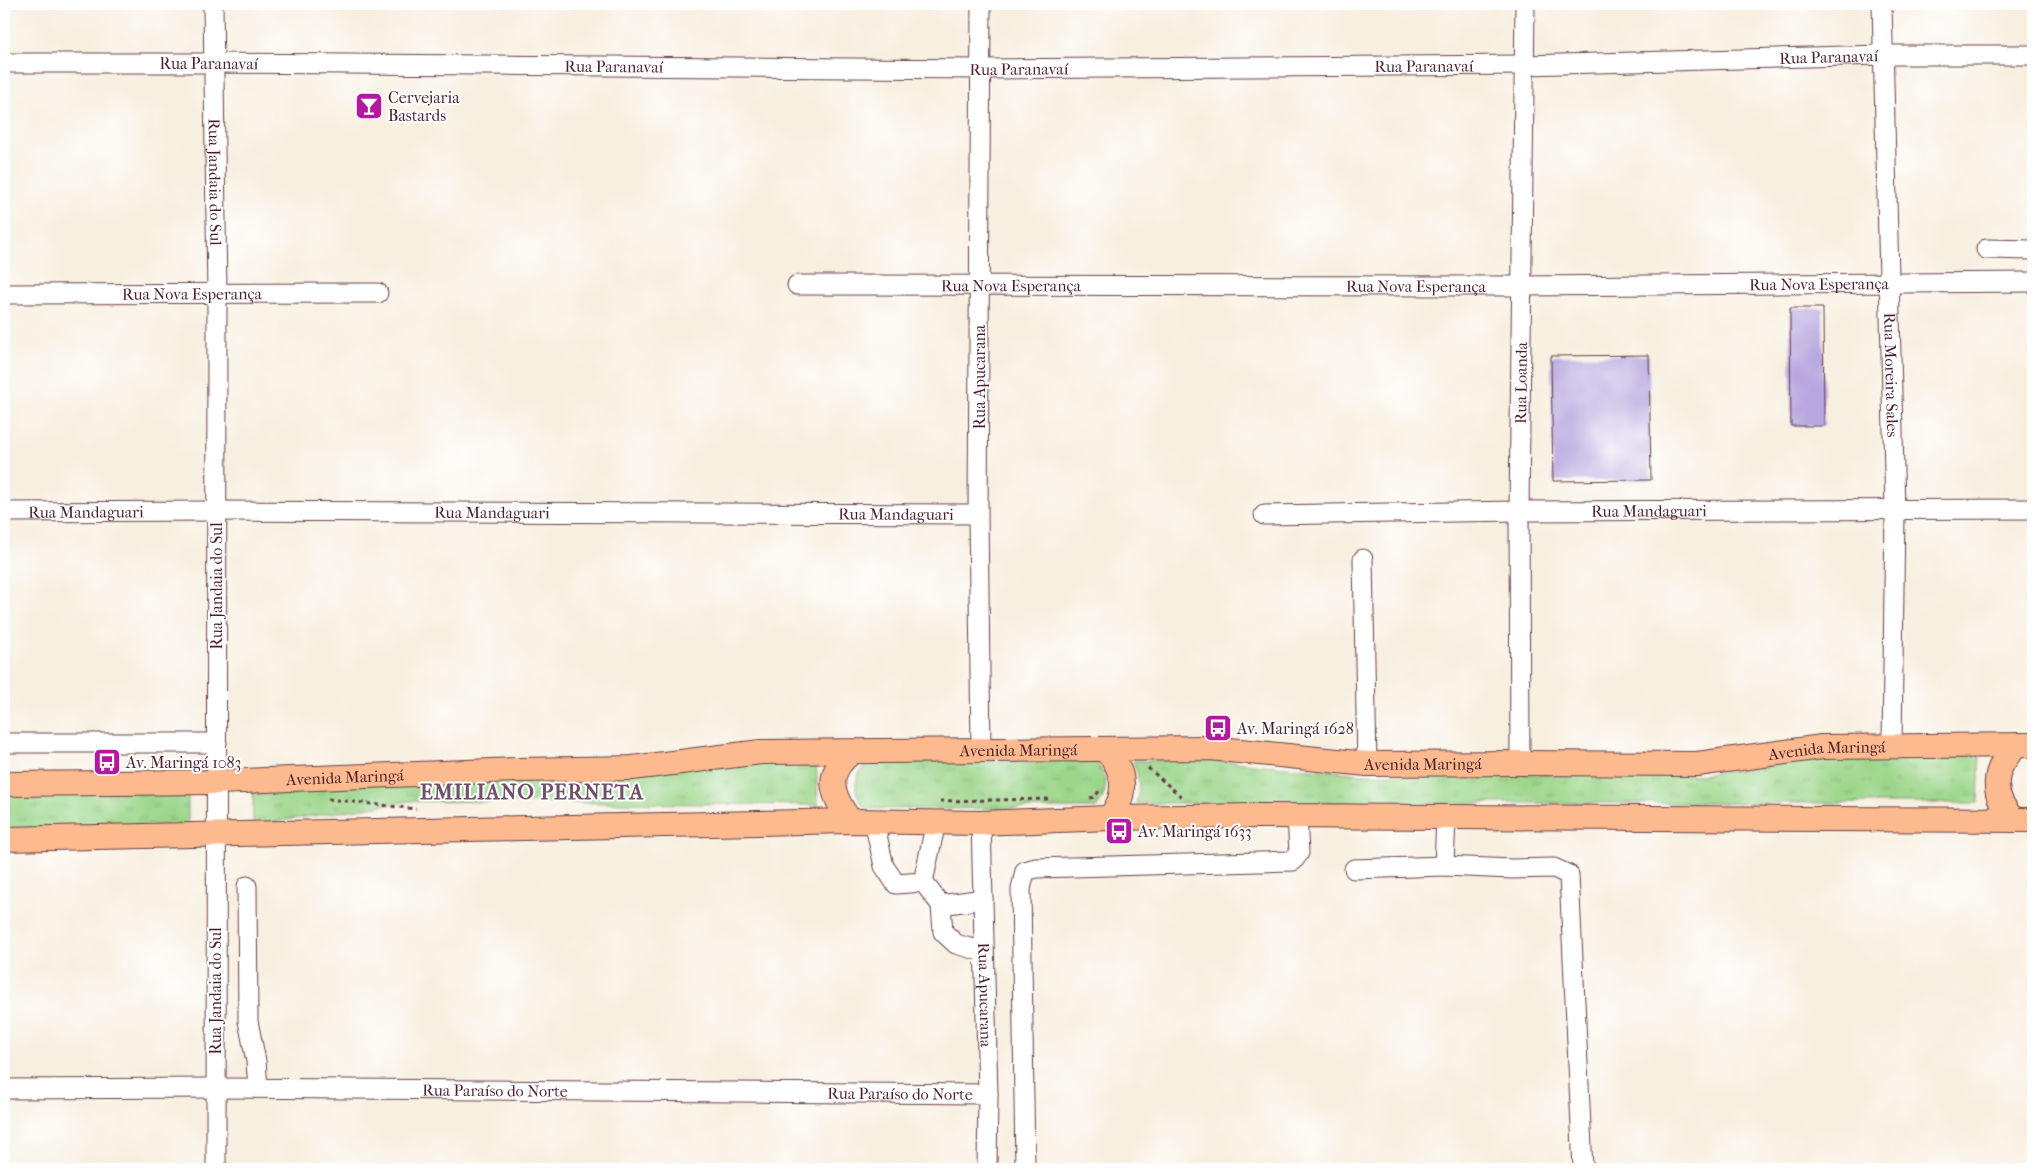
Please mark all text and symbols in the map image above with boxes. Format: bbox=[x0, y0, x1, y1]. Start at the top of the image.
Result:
street label: Rua Paranavaí bbox=[1779, 46, 1879, 67]
street label: Rua Paranavaí bbox=[160, 54, 259, 73]
street label: Rua Paranavaí bbox=[565, 56, 664, 76]
street label: Rua Paranavaí bbox=[1374, 56, 1474, 76]
street label: Rua Paranavaí bbox=[969, 59, 1069, 79]
place label: Cervejaria Bastards bbox=[388, 88, 460, 125]
bar icon: Cervejaria Bastards bbox=[354, 91, 384, 121]
street label: Rua Jandaia do Sul bbox=[205, 118, 226, 246]
street label: Rua Nova Esperança bbox=[1749, 274, 1890, 294]
street label: Rua Nova Esperança bbox=[941, 276, 1082, 295]
street label: Rua Nova Esperança bbox=[1346, 276, 1487, 295]
street label: Rua Nova Esperança bbox=[122, 284, 263, 303]
street label: Rua Moreira Sales bbox=[1880, 312, 1903, 437]
street label: Rua Apucarana bbox=[970, 324, 989, 429]
street label: Rua Loanda bbox=[1511, 341, 1531, 424]
street label: Rua Mandaguari bbox=[1591, 501, 1707, 520]
street label: Rua Mandaguari bbox=[28, 502, 144, 521]
street label: Rua Mandaguari bbox=[434, 502, 550, 522]
street label: Rua Mandaguari bbox=[838, 504, 954, 523]
street label: Rua Jandaia do Sul bbox=[207, 522, 226, 650]
bus stop icon: Av. Maringá 1628 bbox=[1203, 713, 1233, 743]
place label: Av. Maringá 1628 bbox=[1236, 719, 1354, 738]
street label: Avenida Maringá bbox=[1766, 737, 1886, 764]
street label: Avenida Maringá bbox=[959, 740, 1078, 760]
bus stop icon: Av. Maringá 1083 bbox=[92, 747, 122, 777]
place label: Av. Maringá 1083 bbox=[125, 753, 241, 772]
street label: Avenida Maringá bbox=[1363, 754, 1483, 774]
street label: Avenida Maringá bbox=[285, 765, 405, 789]
district label: EMILIANO PERNETA bbox=[420, 780, 644, 804]
bus stop icon: Av. Maringá 1633 bbox=[1104, 816, 1134, 846]
place label: Av. Maringá 1633 bbox=[1137, 822, 1252, 841]
street label: Rua Jandaia do Sul bbox=[206, 927, 225, 1055]
street label: Rua Apucarana bbox=[975, 942, 996, 1048]
street label: Rua Paraíso do Norte bbox=[422, 1080, 568, 1100]
street label: Rua Paraíso do Norte bbox=[827, 1083, 973, 1103]

